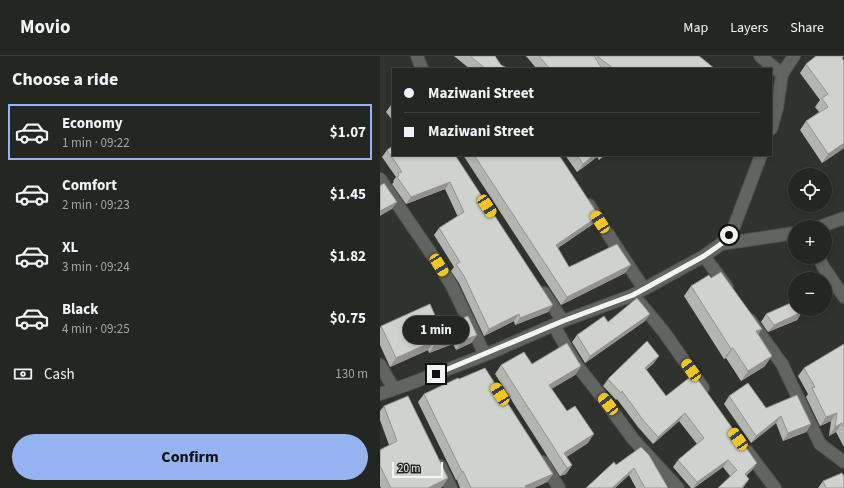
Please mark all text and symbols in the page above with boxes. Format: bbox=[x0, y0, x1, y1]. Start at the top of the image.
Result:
text: Movio bbox=[20, 14, 71, 41]
text: Map bbox=[683, 18, 708, 38]
text: Layers bbox=[730, 18, 768, 38]
text: Share bbox=[790, 18, 824, 38]
text: Choose a ride bbox=[12, 67, 118, 92]
text: Maziwani Street bbox=[428, 83, 534, 104]
text: Economy bbox=[62, 113, 123, 134]
icon: car bbox=[14, 114, 50, 150]
text: Maziwani Street bbox=[428, 121, 534, 142]
text: $1.07 bbox=[330, 122, 366, 143]
text: 1 min · 09:22 bbox=[62, 134, 130, 152]
map controls bbox=[788, 168, 832, 316]
button: locate bbox=[788, 168, 832, 212]
text: Comfort bbox=[62, 175, 117, 196]
icon: car bbox=[14, 176, 50, 212]
text: $1.45 bbox=[330, 184, 366, 205]
car bbox=[475, 193, 499, 219]
text: 2 min · 09:23 bbox=[62, 196, 130, 214]
car bbox=[588, 209, 612, 235]
button: + bbox=[788, 220, 832, 264]
route start bbox=[720, 226, 738, 244]
text: XL bbox=[62, 237, 78, 258]
icon: car bbox=[14, 238, 50, 274]
text: $1.82 bbox=[330, 246, 366, 267]
car bbox=[428, 252, 450, 278]
text: 3 min · 09:24 bbox=[62, 258, 130, 276]
button: − bbox=[788, 272, 832, 316]
text: Black bbox=[62, 299, 99, 320]
icon: car bbox=[14, 300, 50, 336]
text: $0.75 bbox=[330, 308, 366, 329]
callout: 1 min bbox=[403, 316, 469, 344]
text: 4 min · 09:25 bbox=[62, 320, 130, 338]
text: 1 min bbox=[420, 321, 452, 339]
car bbox=[679, 357, 703, 383]
icon: cash bbox=[12, 363, 34, 385]
text: Cash bbox=[44, 364, 75, 385]
text: 130 m bbox=[335, 365, 368, 383]
route end bbox=[427, 365, 445, 383]
car bbox=[488, 381, 512, 407]
car bbox=[596, 391, 620, 417]
car bbox=[726, 426, 750, 452]
button: Confirm bbox=[12, 434, 368, 480]
scale bar bbox=[392, 460, 443, 479]
text: 20 m bbox=[398, 461, 420, 476]

